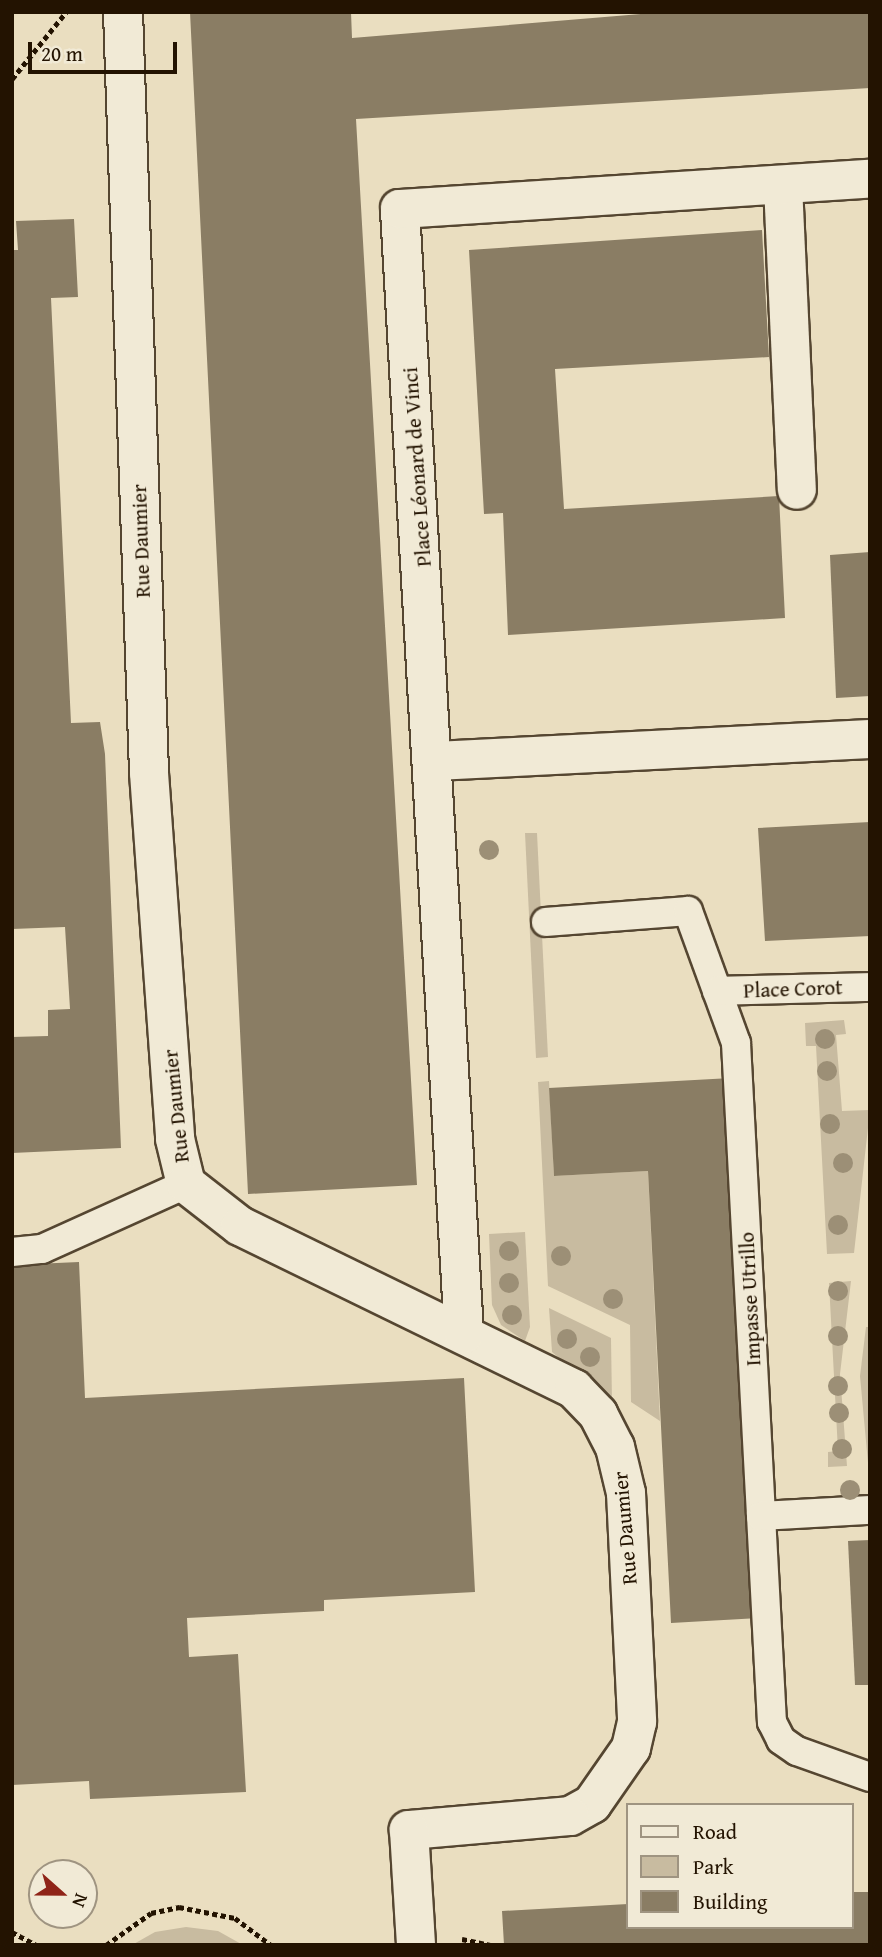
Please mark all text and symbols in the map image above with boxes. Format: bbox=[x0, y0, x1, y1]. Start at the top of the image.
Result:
scale bar bbox=[32, 28, 180, 72]
text: 20 m bbox=[41, 38, 83, 69]
street label: Place Léonard de Vinci bbox=[397, 366, 437, 568]
street label: Rue Daumier bbox=[126, 484, 156, 598]
street label: Place Corot bbox=[743, 975, 843, 1003]
street label: Rue Daumier bbox=[158, 1048, 194, 1164]
street label: Impasse Utrillo bbox=[734, 1231, 766, 1367]
street label: Rue Daumier bbox=[608, 1470, 642, 1586]
legend bbox=[626, 1803, 854, 1929]
text: Road bbox=[693, 1816, 737, 1847]
text: Park bbox=[693, 1851, 734, 1882]
north arrow bbox=[28, 1859, 98, 1929]
text: Building bbox=[693, 1886, 767, 1917]
text: N bbox=[65, 1890, 96, 1912]

